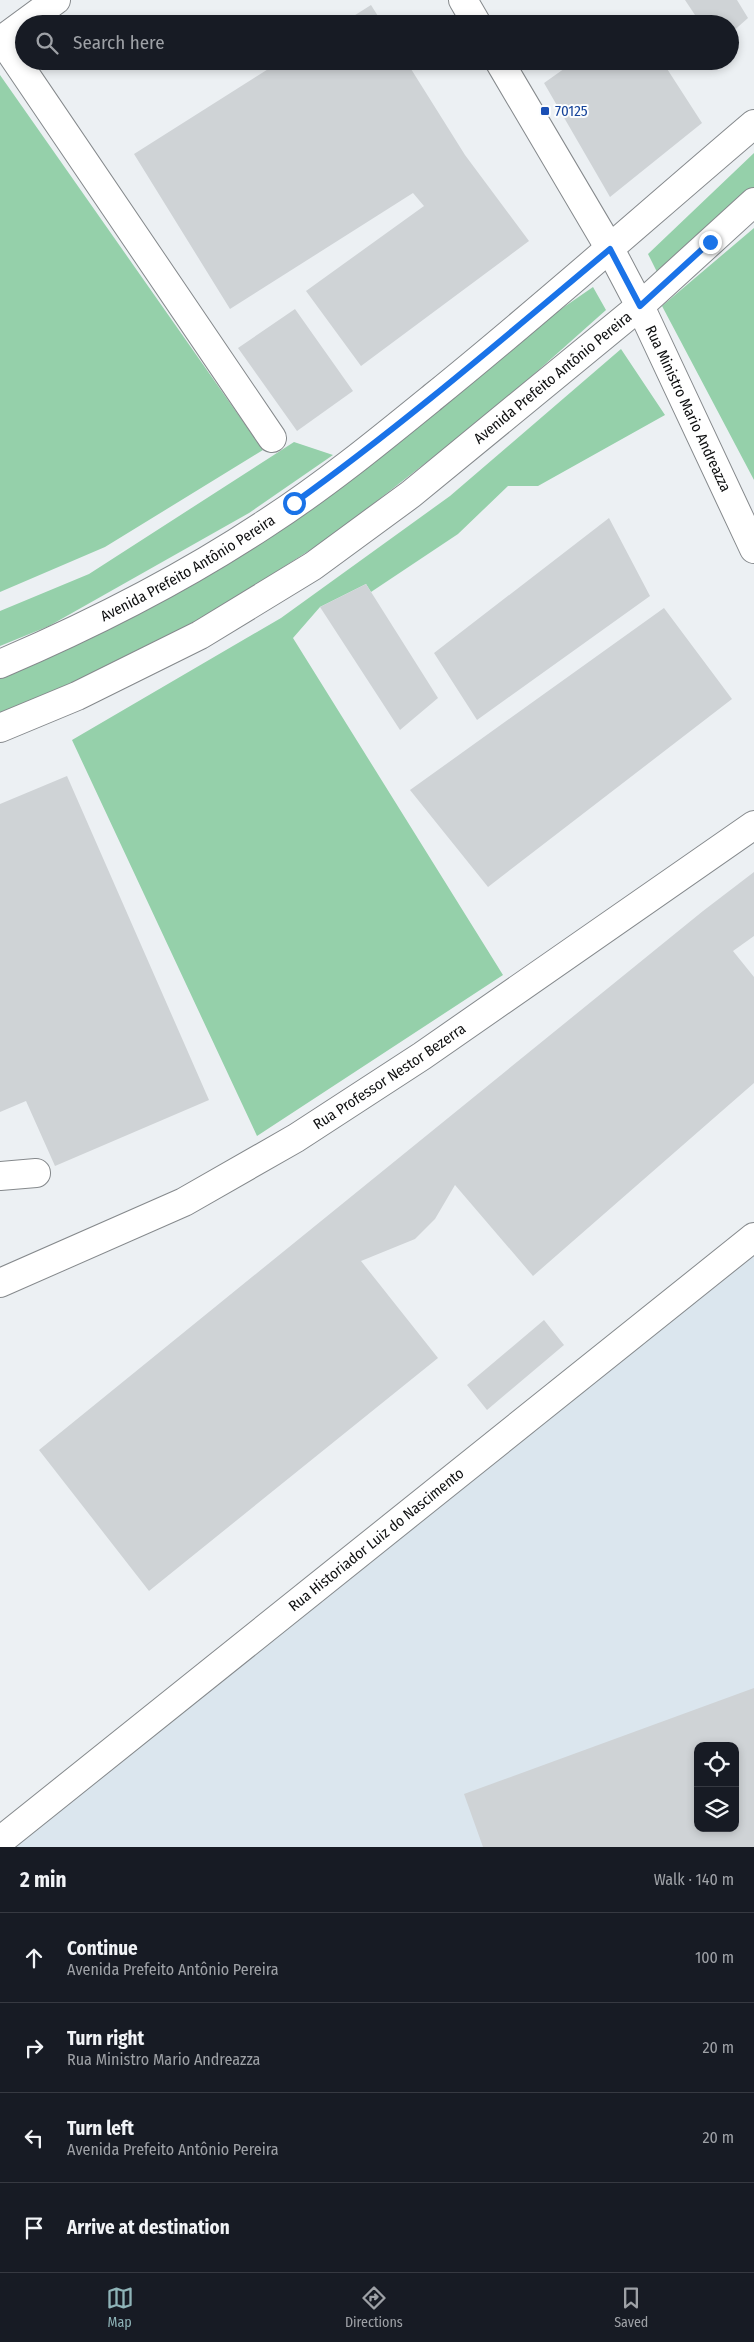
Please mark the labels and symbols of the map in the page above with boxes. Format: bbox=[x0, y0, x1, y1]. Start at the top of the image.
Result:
place label: 70125 bbox=[555, 102, 588, 120]
marker: 70125 bbox=[539, 105, 551, 117]
route end bbox=[699, 231, 722, 254]
street label: Avenida Prefeito Antônio Pereira bbox=[470, 308, 635, 448]
street label: Rua Ministro Mario Andreazza bbox=[641, 323, 735, 495]
route start bbox=[283, 492, 306, 515]
street label: Avenida Prefeito Antônio Pereira bbox=[97, 511, 278, 625]
street label: Rua Professor Nestor Bezerra bbox=[310, 1019, 469, 1133]
street label: Rua Historiador Luiz do Nascimento bbox=[285, 1464, 467, 1615]

